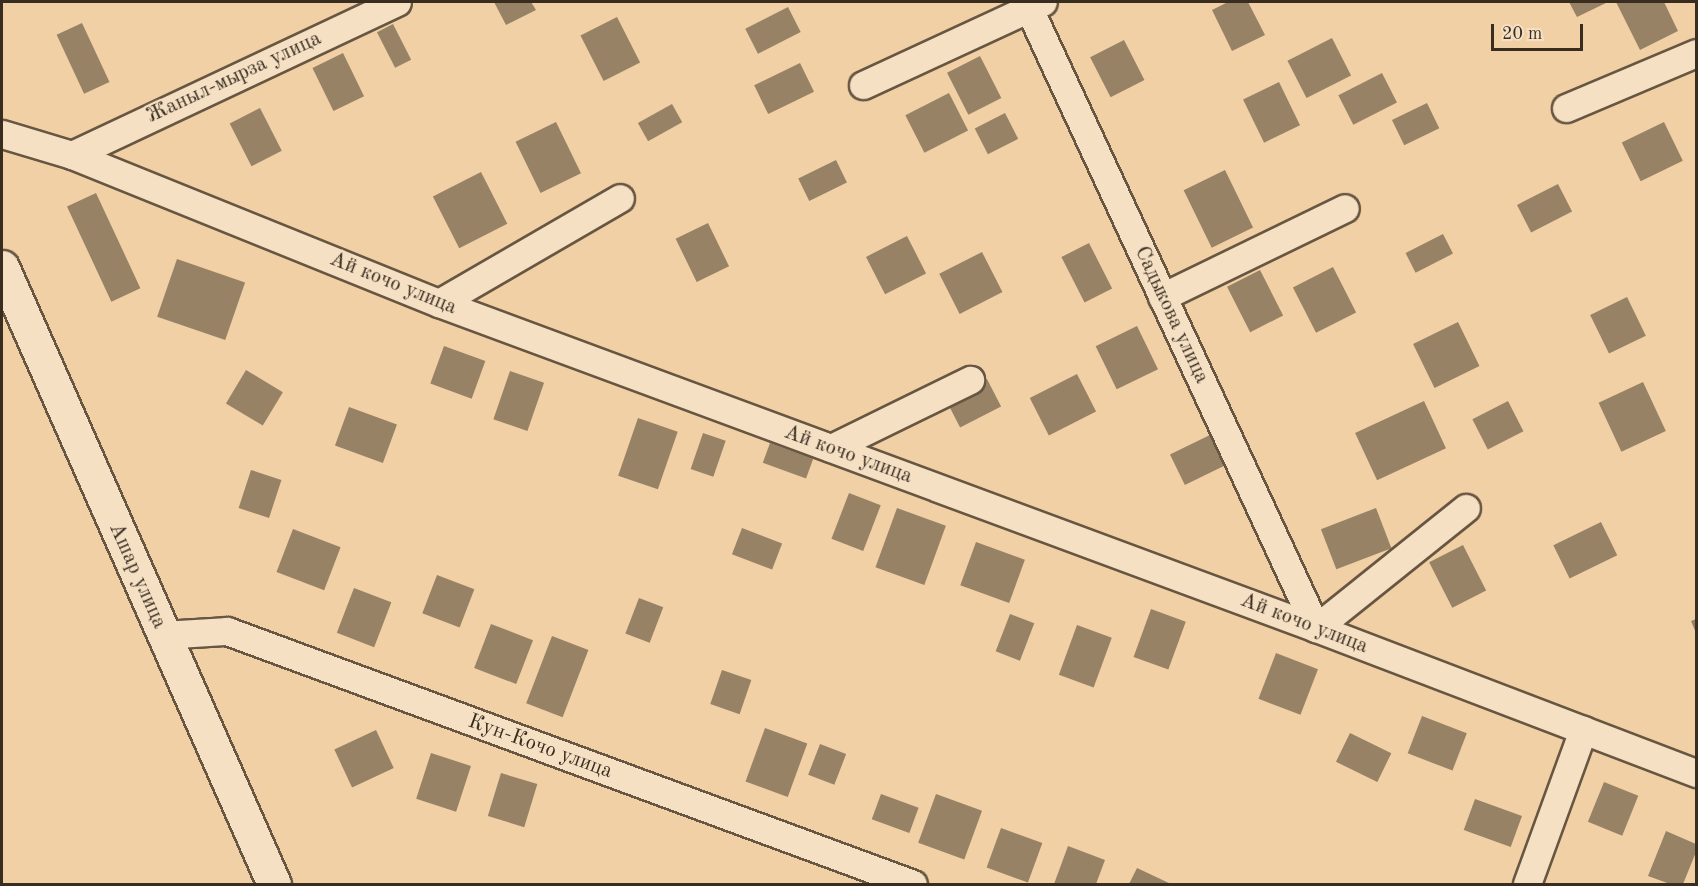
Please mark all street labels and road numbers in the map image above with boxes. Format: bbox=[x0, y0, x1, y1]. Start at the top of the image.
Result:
street label: Жаныл-мырза улица bbox=[143, 26, 325, 130]
street label: Садыкова улица bbox=[1128, 242, 1214, 388]
street label: Ай кочо улица bbox=[326, 247, 460, 321]
street label: Ай кочо улица bbox=[780, 420, 916, 490]
street label: Ашар улица bbox=[103, 519, 171, 633]
street label: Ай кочо улица bbox=[1237, 588, 1371, 660]
street label: Кун-Кочо улица bbox=[464, 709, 616, 785]

